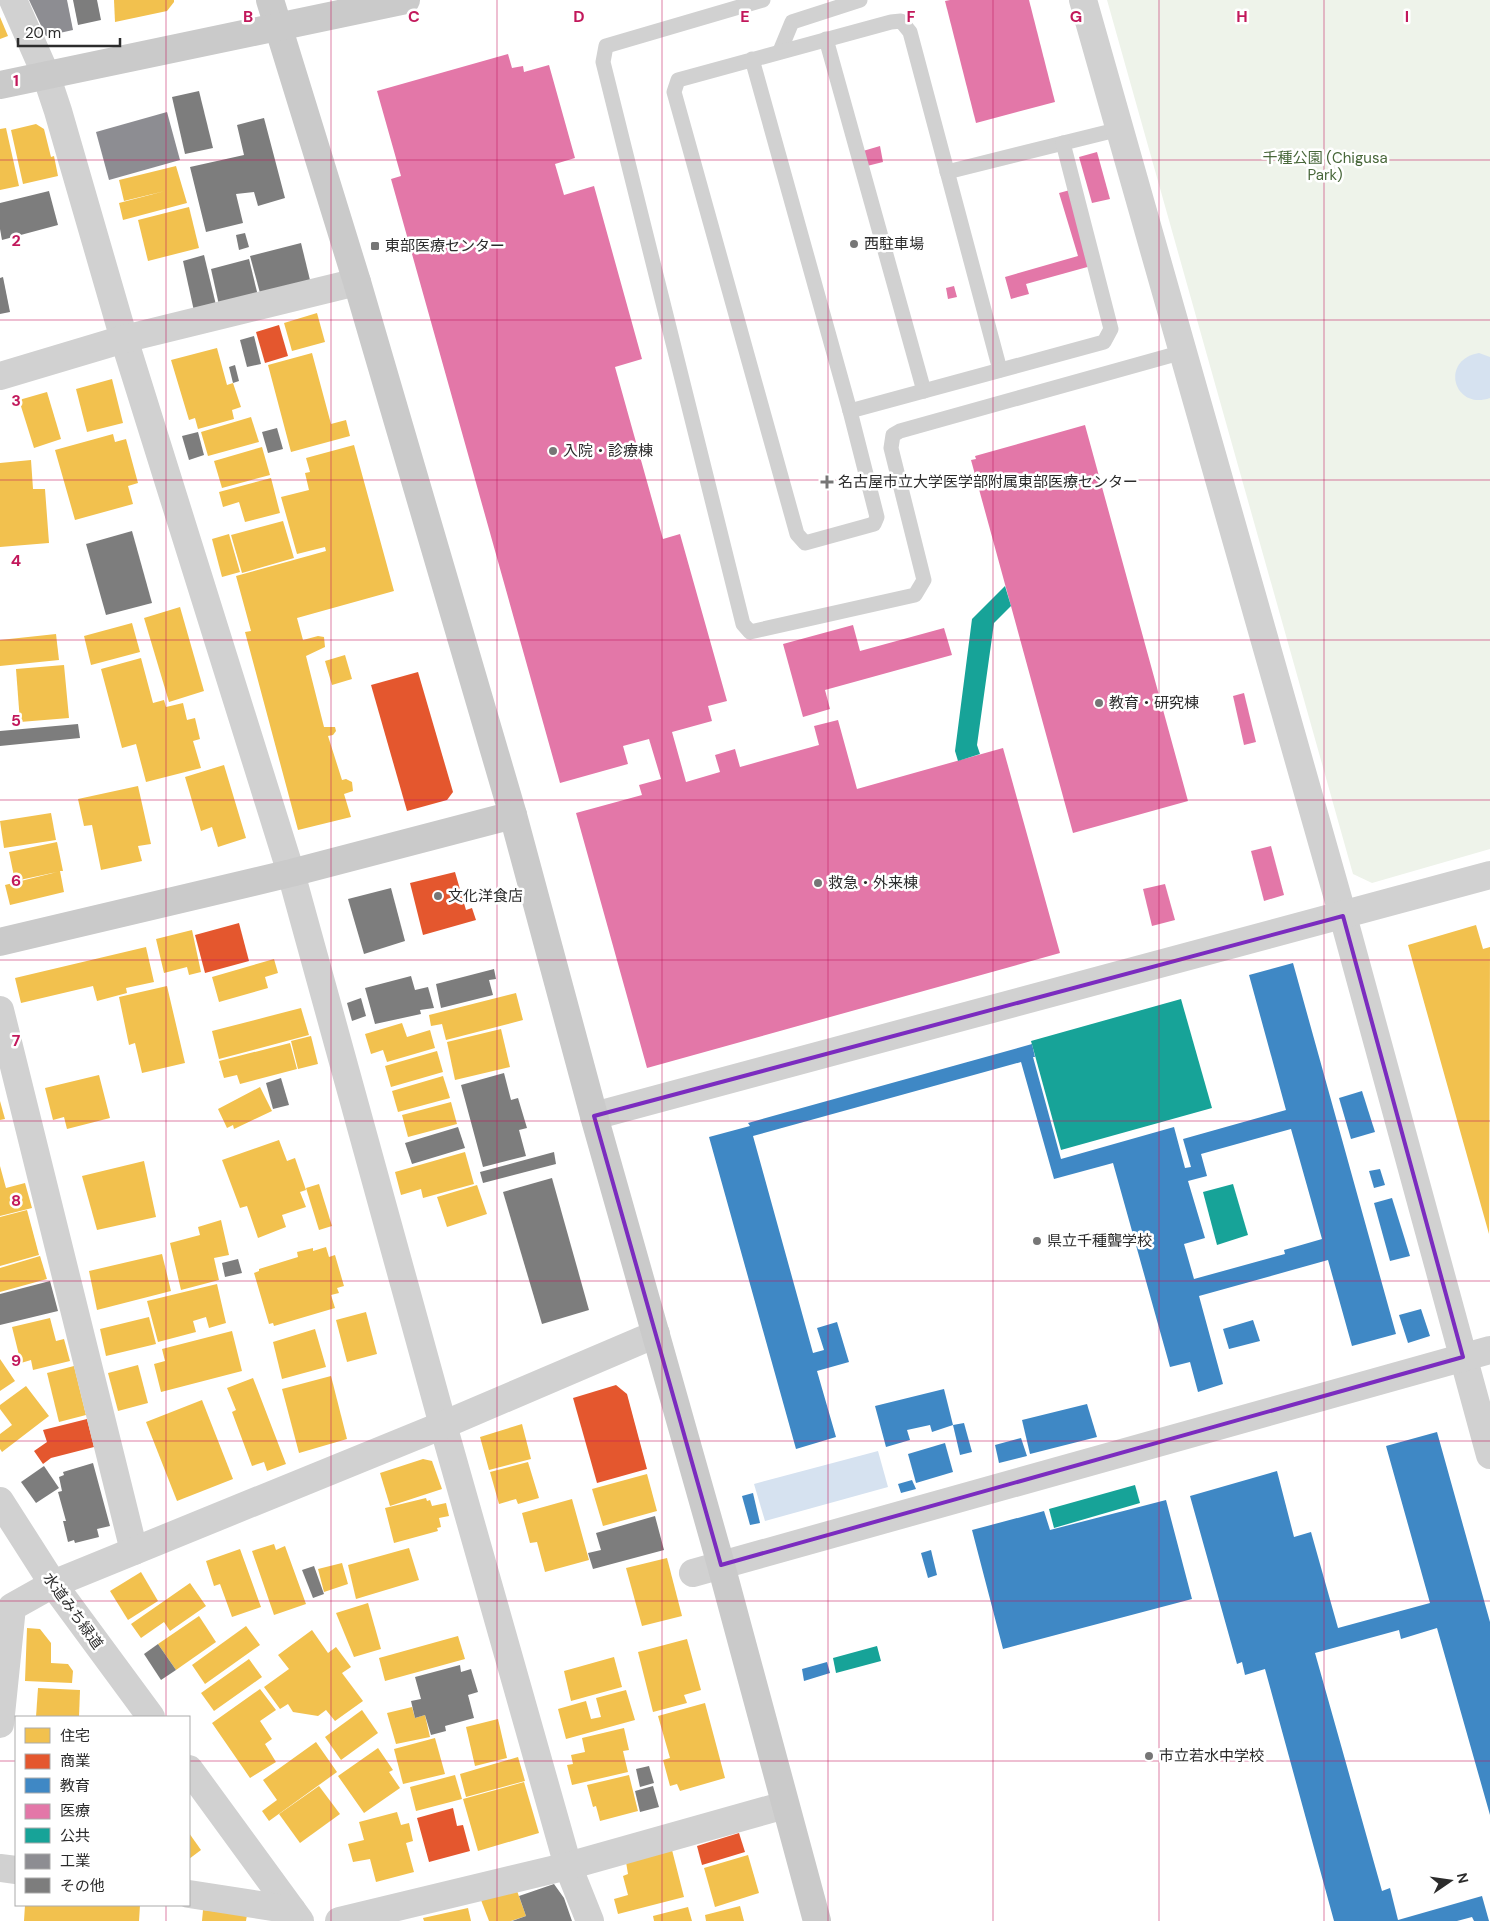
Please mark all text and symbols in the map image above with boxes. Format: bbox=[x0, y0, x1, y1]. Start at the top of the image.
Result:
text: B bbox=[243, 6, 253, 27]
text: C bbox=[408, 6, 420, 27]
text: D bbox=[573, 6, 585, 27]
text: E bbox=[740, 6, 750, 27]
text: F bbox=[907, 6, 916, 27]
text: G bbox=[1070, 6, 1082, 27]
text: H bbox=[1236, 6, 1248, 27]
text: I bbox=[1405, 6, 1409, 27]
scale bar bbox=[18, 15, 120, 47]
text: 20 m bbox=[25, 23, 61, 43]
text: 1 bbox=[13, 70, 19, 91]
park label: 千種公園 (Chigusa Park) bbox=[1262, 148, 1388, 185]
text: 2 bbox=[11, 230, 21, 251]
place label: 西駐車場 bbox=[864, 234, 924, 254]
place label: 東部医療センター bbox=[385, 236, 505, 256]
marker: 西駐車場 bbox=[848, 238, 860, 250]
marker: 東部医療センター bbox=[369, 240, 381, 252]
text: 3 bbox=[11, 390, 21, 411]
place label: 入院・診療棟 bbox=[563, 441, 653, 461]
marker: 入院・診療棟 bbox=[547, 445, 559, 457]
place label: 名古屋市立大学医学部附属東部医療センター bbox=[838, 472, 1138, 492]
marker: 名古屋市立大学医学部附属東部医療センター bbox=[820, 475, 834, 489]
text: 4 bbox=[11, 550, 21, 571]
place label: 教育・研究棟 bbox=[1109, 693, 1199, 713]
marker: 教育・研究棟 bbox=[1093, 697, 1105, 709]
text: 5 bbox=[11, 710, 21, 731]
text: 6 bbox=[11, 870, 21, 891]
place label: 救急・外来棟 bbox=[828, 873, 918, 893]
marker: 救急・外来棟 bbox=[812, 877, 824, 889]
place label: 文化洋食店 bbox=[448, 886, 523, 906]
marker: 文化洋食店 bbox=[432, 890, 444, 902]
text: 7 bbox=[12, 1030, 21, 1051]
text: 8 bbox=[11, 1190, 21, 1211]
place label: 県立千種聾学校 bbox=[1047, 1231, 1152, 1251]
marker: 県立千種聾学校 bbox=[1031, 1235, 1043, 1247]
text: 9 bbox=[11, 1350, 21, 1371]
street label: 水道みち緑道 bbox=[38, 1569, 108, 1653]
legend bbox=[15, 1716, 190, 1906]
text: 住宅 bbox=[60, 1726, 90, 1746]
place label: 市立若水中学校 bbox=[1159, 1746, 1264, 1766]
marker: 市立若水中学校 bbox=[1143, 1750, 1155, 1762]
text: 商業 bbox=[60, 1751, 90, 1771]
text: 教育 bbox=[60, 1776, 90, 1796]
text: 医療 bbox=[60, 1801, 90, 1821]
text: 公共 bbox=[60, 1826, 90, 1846]
text: 工業 bbox=[60, 1851, 90, 1871]
north arrow bbox=[1425, 1856, 1475, 1906]
text: N bbox=[1453, 1871, 1473, 1885]
text: その他 bbox=[60, 1876, 105, 1896]

